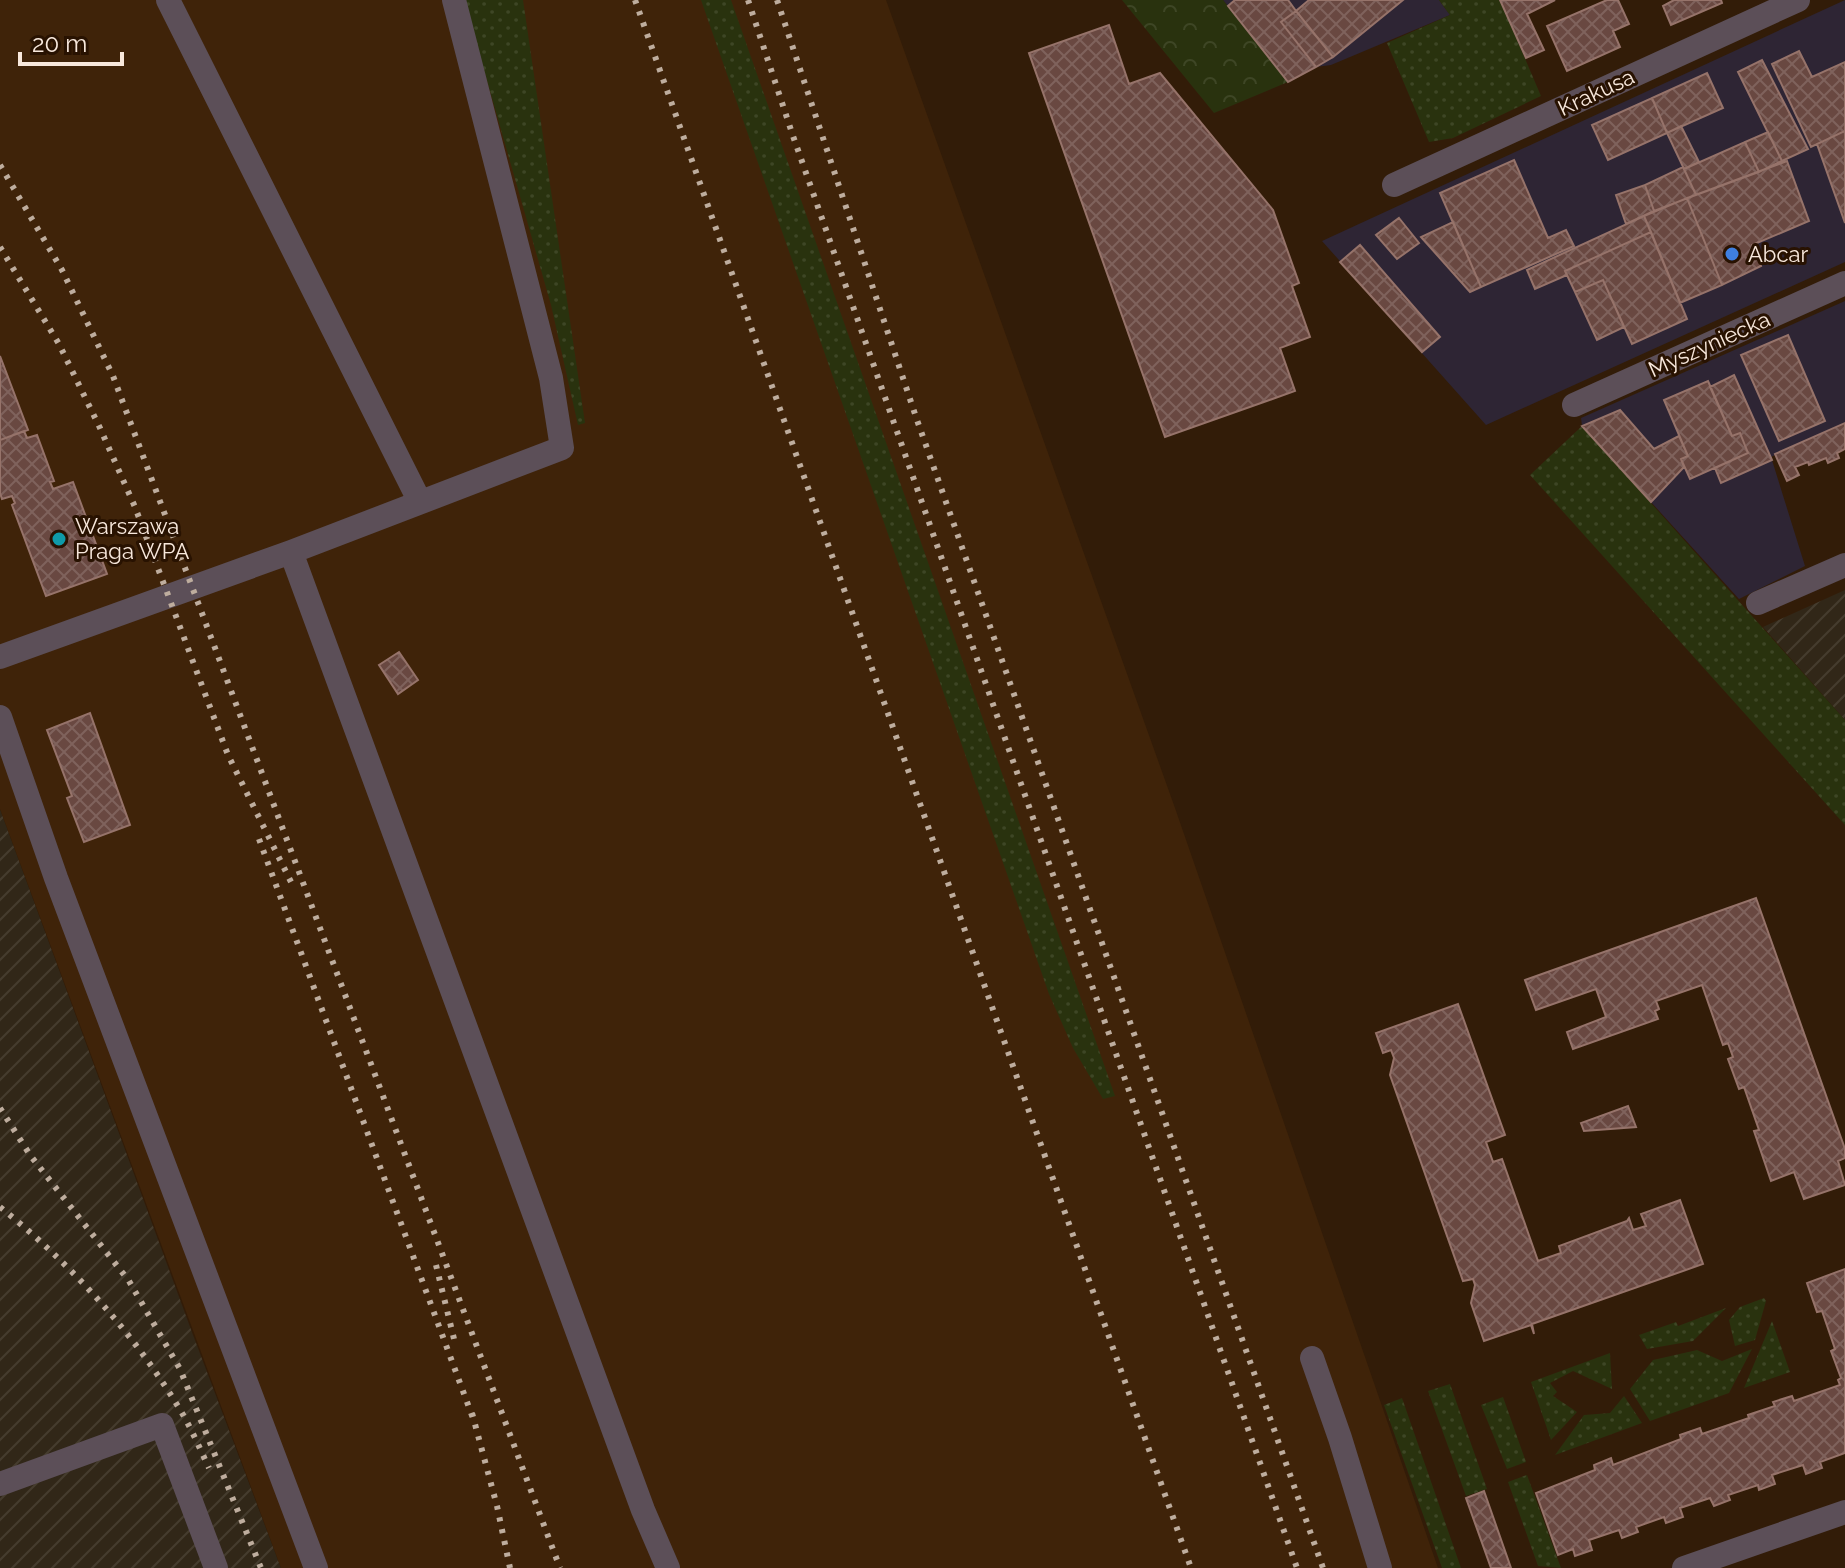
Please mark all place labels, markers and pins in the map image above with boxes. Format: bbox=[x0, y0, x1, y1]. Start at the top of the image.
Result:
place label: Abcar bbox=[1748, 241, 1809, 267]
marker: Abcar bbox=[1723, 245, 1741, 263]
place label: Warszawa Praga WPA bbox=[75, 513, 189, 564]
marker: Warszawa Praga WPA bbox=[50, 530, 68, 548]

